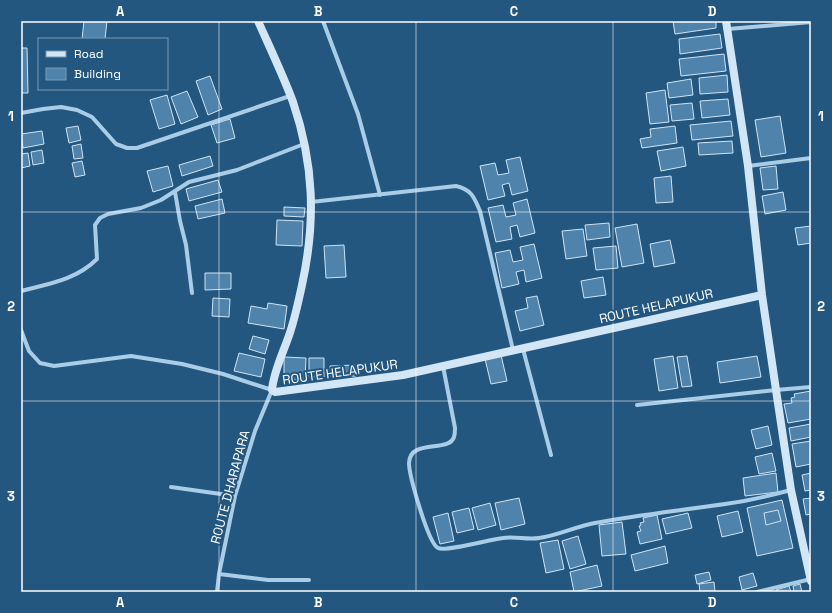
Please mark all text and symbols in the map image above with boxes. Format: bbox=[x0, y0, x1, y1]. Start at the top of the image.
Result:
text: A bbox=[116, 3, 125, 20]
text: B bbox=[314, 3, 323, 20]
text: C bbox=[510, 3, 518, 20]
text: D bbox=[708, 3, 717, 20]
legend bbox=[38, 38, 168, 90]
text: Road bbox=[74, 46, 103, 62]
text: Building bbox=[74, 66, 121, 82]
text: 1 bbox=[8, 108, 14, 125]
text: 1 bbox=[818, 108, 824, 125]
street label: ROUTE HELAPUKUR bbox=[597, 285, 715, 327]
text: 2 bbox=[7, 298, 15, 315]
text: 2 bbox=[817, 298, 825, 315]
street label: ROUTE HELAPUKUR bbox=[281, 355, 399, 389]
street label: ROUTE DHARAPARA bbox=[207, 428, 253, 546]
text: 3 bbox=[7, 488, 15, 505]
text: 3 bbox=[817, 488, 825, 505]
text: A bbox=[116, 594, 125, 611]
text: B bbox=[314, 594, 323, 611]
text: C bbox=[510, 594, 518, 611]
text: D bbox=[708, 594, 717, 611]

